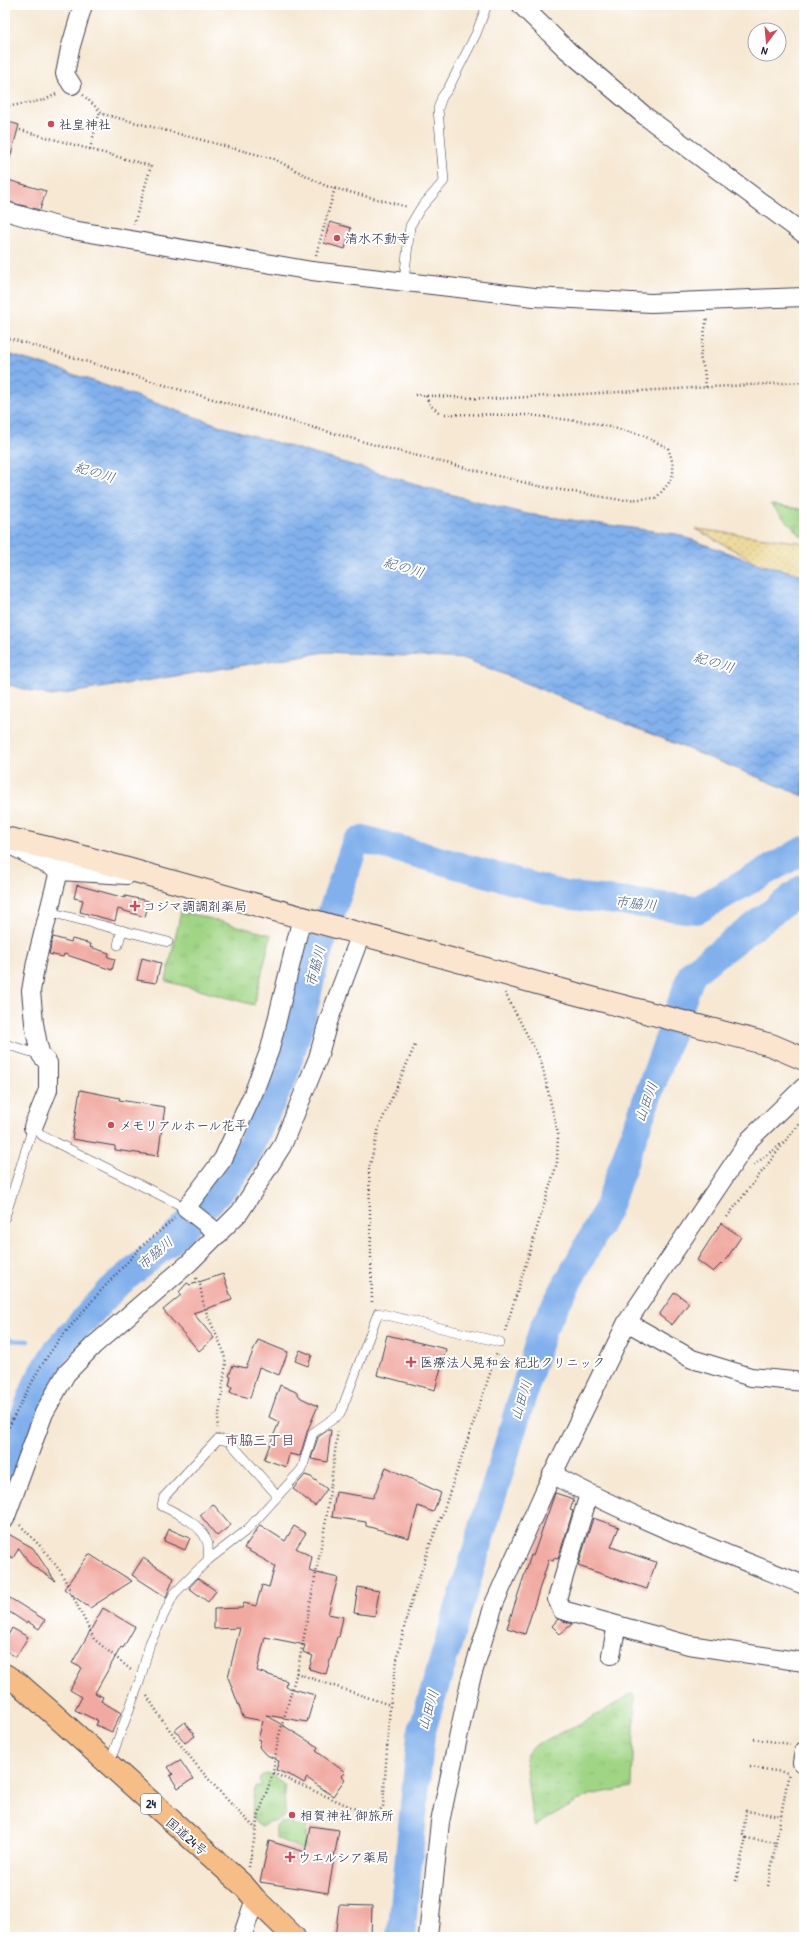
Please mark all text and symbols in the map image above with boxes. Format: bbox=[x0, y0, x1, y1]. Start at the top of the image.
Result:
north arrow bbox=[747, 22, 787, 62]
text: N bbox=[759, 44, 769, 59]
place label: 社皇神社 bbox=[59, 115, 111, 133]
marker: 社皇神社 bbox=[46, 119, 56, 129]
place label: 清水不動寺 bbox=[345, 229, 410, 247]
marker: 清水不動寺 bbox=[332, 233, 342, 243]
water label: 紀の川 bbox=[72, 456, 118, 487]
water label: 紀の川 bbox=[381, 551, 427, 582]
water label: 紀の川 bbox=[691, 646, 737, 677]
water label: 市脇川 bbox=[614, 891, 658, 914]
place label: コジマ調調剤薬局 bbox=[143, 897, 247, 915]
marker: コジマ調調剤薬局 bbox=[130, 901, 140, 911]
water label: 市脇川 bbox=[300, 943, 329, 989]
water label: 山田川 bbox=[629, 1079, 662, 1125]
place label: メモリアルホール花平 bbox=[119, 1116, 247, 1134]
marker: メモリアルホール花平 bbox=[106, 1120, 116, 1130]
water label: 市脇川 bbox=[133, 1232, 177, 1274]
place label: 医療法人晃和会 紀北クリニック bbox=[420, 1353, 605, 1371]
marker: 医療法人晃和会 紀北クリニック bbox=[405, 1356, 417, 1368]
water label: 山田川 bbox=[505, 1377, 536, 1423]
district label: 市脇三丁目 bbox=[225, 1430, 295, 1449]
water label: 山田川 bbox=[413, 1687, 442, 1733]
road number: 24 bbox=[141, 1794, 161, 1814]
place label: 相賀神社 御旅所 bbox=[300, 1806, 394, 1824]
marker: 相賀神社 御旅所 bbox=[287, 1810, 297, 1820]
street label: 国道24号 bbox=[162, 1813, 212, 1859]
place label: ウエルシア薬局 bbox=[298, 1848, 389, 1866]
marker: ウエルシア薬局 bbox=[285, 1852, 295, 1862]

